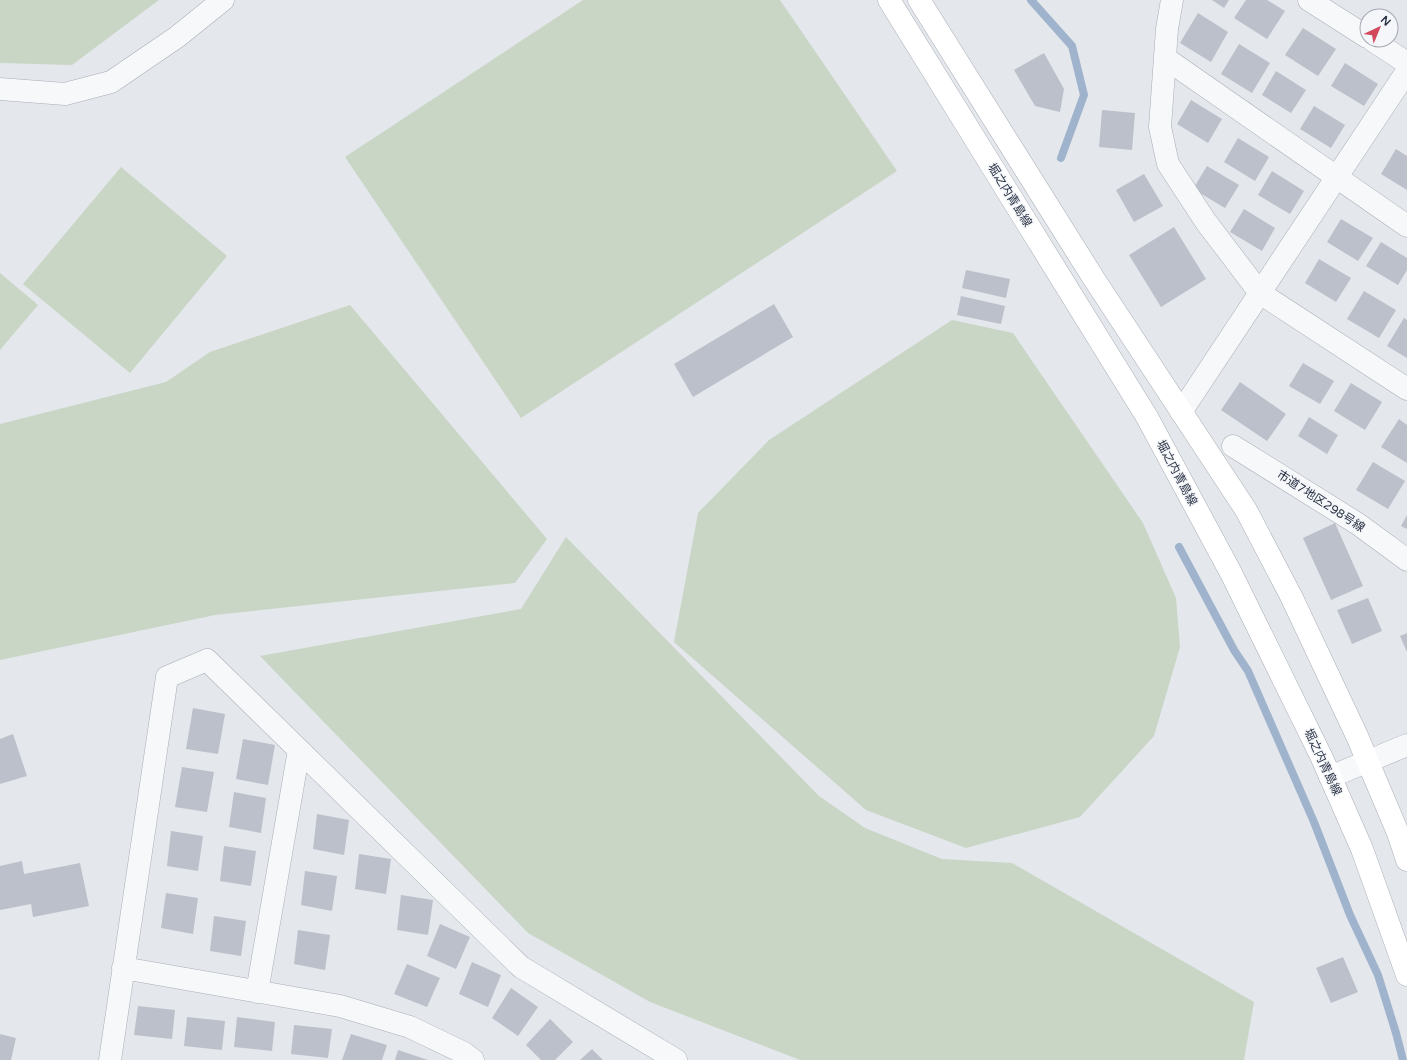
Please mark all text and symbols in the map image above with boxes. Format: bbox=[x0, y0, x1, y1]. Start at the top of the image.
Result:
north arrow bbox=[1359, 8, 1399, 48]
text: N bbox=[1378, 13, 1393, 29]
street label: 堀之内青島線 bbox=[985, 161, 1035, 229]
street label: 堀之内青島線 bbox=[1154, 438, 1200, 508]
street label: 市道7地区298号線 bbox=[1274, 467, 1368, 535]
street label: 堀之内青島線 bbox=[1301, 726, 1345, 798]

